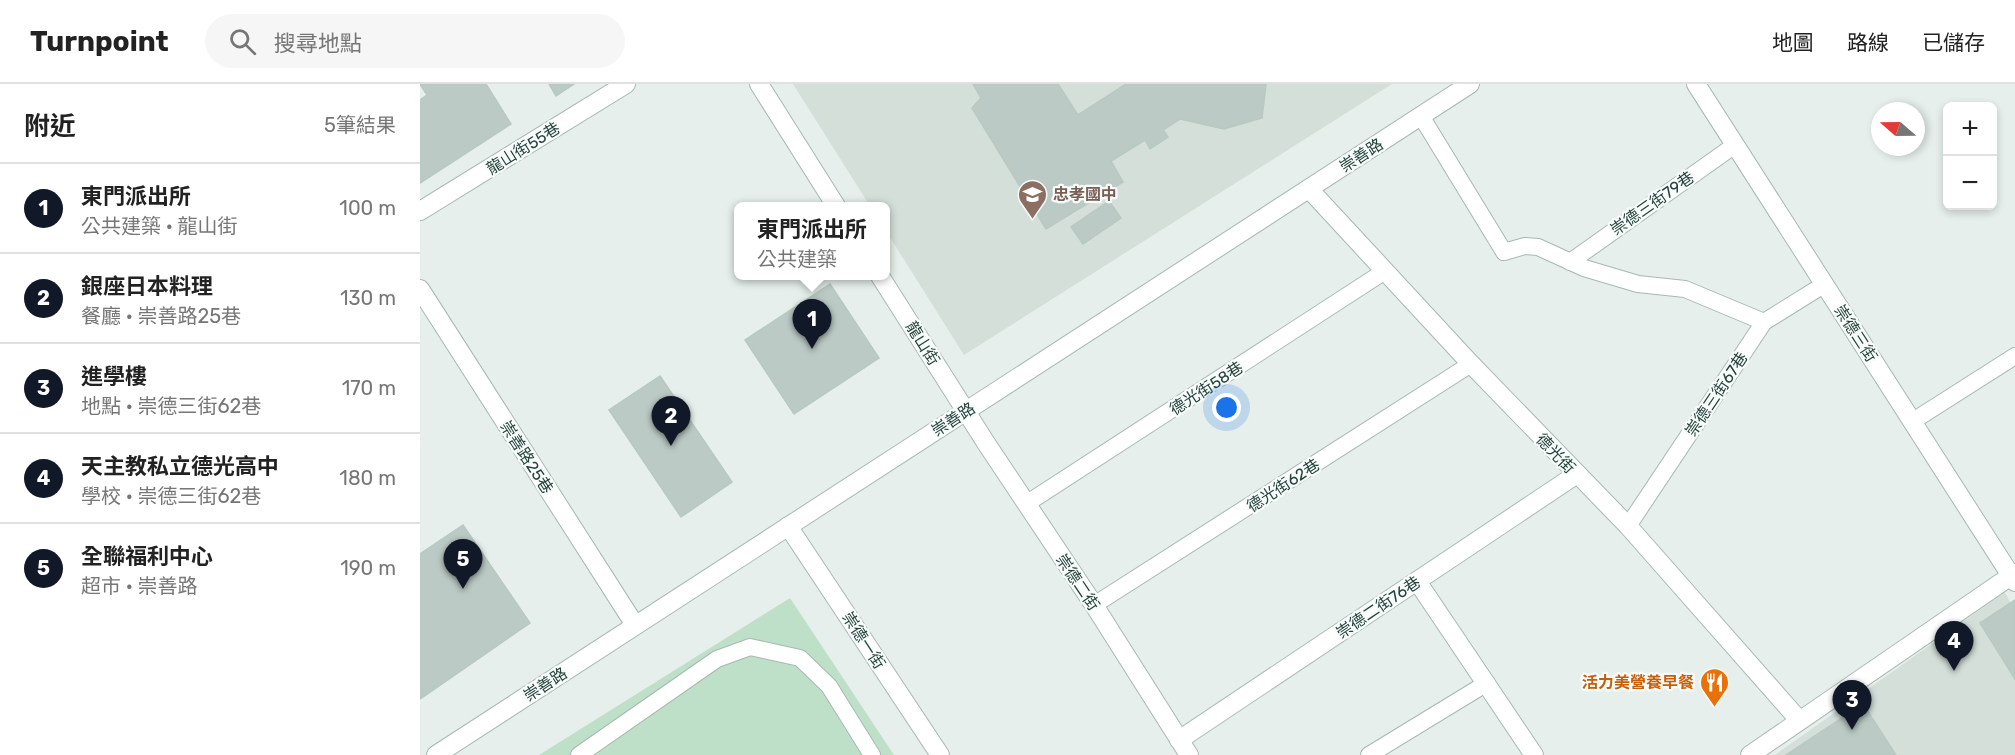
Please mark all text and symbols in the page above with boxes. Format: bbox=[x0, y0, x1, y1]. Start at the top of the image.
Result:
search box bbox=[205, 14, 625, 68]
text: Turnpoint bbox=[30, 25, 169, 58]
icon: search bbox=[226, 25, 259, 58]
text: 搜尋地點 bbox=[274, 30, 362, 57]
text: 地圖 bbox=[1772, 30, 1814, 55]
text: 路線 bbox=[1847, 30, 1889, 55]
text: 已儲存 bbox=[1922, 30, 1985, 55]
north arrow bbox=[1871, 102, 1925, 156]
map controls bbox=[1943, 102, 1997, 210]
button: + bbox=[1943, 102, 1997, 156]
text: 附近 bbox=[24, 111, 76, 142]
text: 5筆結果 bbox=[324, 113, 396, 137]
street label: 龍山街55巷 bbox=[483, 118, 563, 178]
street label: 崇善路 bbox=[1336, 134, 1387, 176]
button: − bbox=[1943, 156, 1997, 210]
street label: 崇德三街79巷 bbox=[1607, 168, 1698, 239]
school or university icon: 忠孝國中 bbox=[1016, 178, 1048, 220]
text: 東門派出所 bbox=[81, 183, 191, 210]
place label: 忠孝國中 bbox=[1053, 185, 1117, 204]
text: 1 bbox=[39, 196, 48, 220]
text: 100 m bbox=[339, 196, 396, 220]
popup bbox=[734, 202, 890, 280]
text: 公共建築 · 龍山街 bbox=[81, 214, 237, 238]
text: 東門派出所 bbox=[757, 216, 867, 243]
text: 公共建築 bbox=[757, 247, 837, 271]
text: 銀座日本料理 bbox=[81, 273, 213, 300]
text: 2 bbox=[37, 286, 50, 310]
text: 130 m bbox=[340, 286, 396, 310]
pin: 1 bbox=[792, 300, 832, 349]
street label: 崇德三街 bbox=[1830, 301, 1881, 365]
text: 餐廳 · 崇善路25巷 bbox=[81, 304, 241, 328]
street label: 龍山街 bbox=[902, 318, 943, 369]
street label: 崇德三街67巷 bbox=[1681, 349, 1752, 440]
street label: 德光街58巷 bbox=[1166, 358, 1247, 419]
text: 進學樓 bbox=[81, 363, 147, 390]
text: 3 bbox=[37, 376, 50, 400]
text: 170 m bbox=[342, 376, 396, 400]
your location bbox=[1212, 393, 1241, 422]
text: 地點 · 崇德三街62巷 bbox=[81, 394, 261, 418]
pin: 2 bbox=[652, 396, 690, 446]
street label: 崇善路 bbox=[928, 398, 979, 440]
street label: 崇善路25巷 bbox=[496, 417, 557, 497]
street label: 德光街 bbox=[1532, 429, 1579, 477]
text: 天主教私立德光高中 bbox=[81, 453, 279, 480]
street label: 德光街62巷 bbox=[1243, 455, 1323, 516]
text: 4 bbox=[37, 466, 50, 490]
text: 180 m bbox=[339, 466, 396, 490]
text: 學校 · 崇德三街62巷 bbox=[81, 484, 261, 508]
pin: 5 bbox=[444, 540, 483, 589]
text: 全聯福利中心 bbox=[81, 543, 213, 570]
street label: 崇德二街 bbox=[1052, 550, 1103, 614]
text: 5 bbox=[37, 556, 50, 580]
text: 190 m bbox=[340, 556, 396, 580]
street label: 崇德二街76巷 bbox=[1333, 572, 1424, 643]
text: 超市 · 崇善路 bbox=[81, 574, 197, 598]
street label: 崇德一街 bbox=[838, 608, 889, 672]
pin: 4 bbox=[1934, 622, 1973, 671]
street label: 崇善路 bbox=[520, 663, 571, 705]
restaurant icon: 活力美營養早餐 bbox=[1699, 666, 1731, 708]
place label: 活力美營養早餐 bbox=[1582, 673, 1694, 692]
pin: 3 bbox=[1832, 680, 1872, 730]

